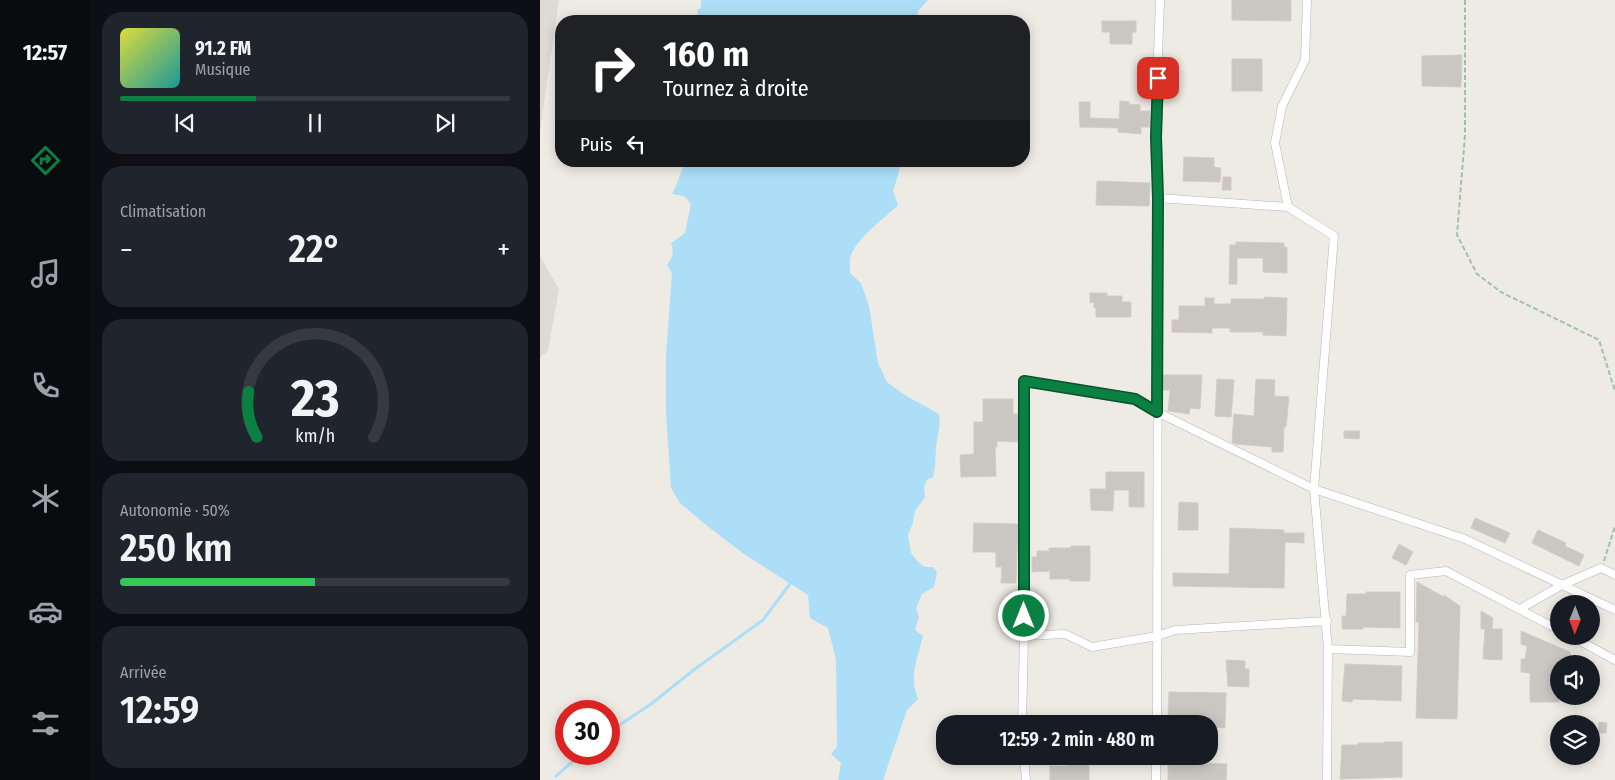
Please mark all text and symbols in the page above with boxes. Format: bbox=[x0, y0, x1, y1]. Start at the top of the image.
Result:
text: 160 m bbox=[663, 33, 749, 75]
icon: right bbox=[580, 35, 645, 100]
text: 91.2 FM bbox=[195, 37, 251, 60]
text: 12:57 bbox=[23, 39, 67, 66]
pin bbox=[1137, 57, 1179, 99]
text: Musique bbox=[195, 60, 250, 79]
icon: arrive bbox=[1144, 64, 1172, 92]
text: Tournez à droite bbox=[663, 75, 809, 102]
icon: previous bbox=[171, 109, 199, 137]
icon: pause bbox=[301, 109, 329, 137]
icon: next bbox=[431, 109, 459, 137]
icon: left bbox=[622, 130, 650, 158]
text: Puis bbox=[580, 133, 612, 156]
icon: directions bbox=[28, 143, 63, 178]
text: Climatisation bbox=[120, 202, 206, 221]
text: 22° bbox=[289, 226, 341, 272]
text: − bbox=[120, 233, 133, 266]
text: + bbox=[497, 233, 510, 266]
icon: music bbox=[28, 256, 63, 291]
text: 23 bbox=[290, 367, 339, 430]
icon: phone bbox=[28, 368, 63, 403]
text: km/h bbox=[295, 425, 335, 447]
icon: climate bbox=[28, 481, 63, 516]
text: Autonomie · 50% bbox=[120, 501, 230, 520]
text: 250 km bbox=[120, 525, 232, 571]
position arrow bbox=[997, 589, 1049, 641]
icon: car bbox=[28, 594, 63, 629]
north arrow bbox=[1550, 595, 1600, 645]
map controls bbox=[1550, 595, 1600, 765]
button: sound bbox=[1550, 655, 1600, 705]
text: Arrivée bbox=[120, 663, 166, 682]
text: 12:59 bbox=[120, 687, 199, 733]
speed limit sign: 30 bbox=[555, 700, 620, 765]
icon: filters bbox=[28, 706, 63, 741]
button: layers bbox=[1550, 715, 1600, 765]
text: 12:59 · 2 min · 480 m bbox=[999, 728, 1155, 751]

